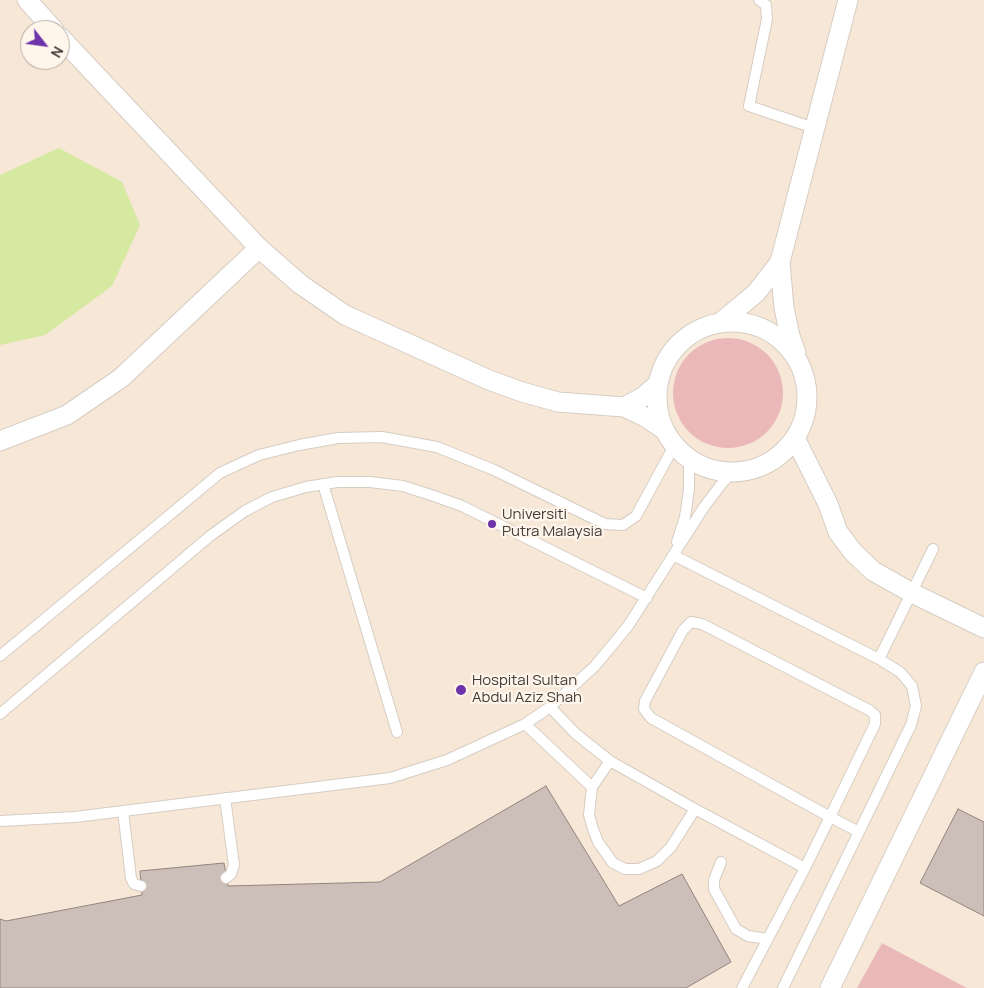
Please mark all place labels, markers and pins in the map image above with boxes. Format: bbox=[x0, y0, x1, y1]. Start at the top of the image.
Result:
place label: Universiti Putra Malaysia bbox=[502, 506, 602, 541]
marker: Universiti Putra Malaysia bbox=[486, 518, 498, 530]
place label: Hospital Sultan Abdul Aziz Shah bbox=[472, 672, 582, 707]
marker: Hospital Sultan Abdul Aziz Shah bbox=[454, 683, 468, 697]

